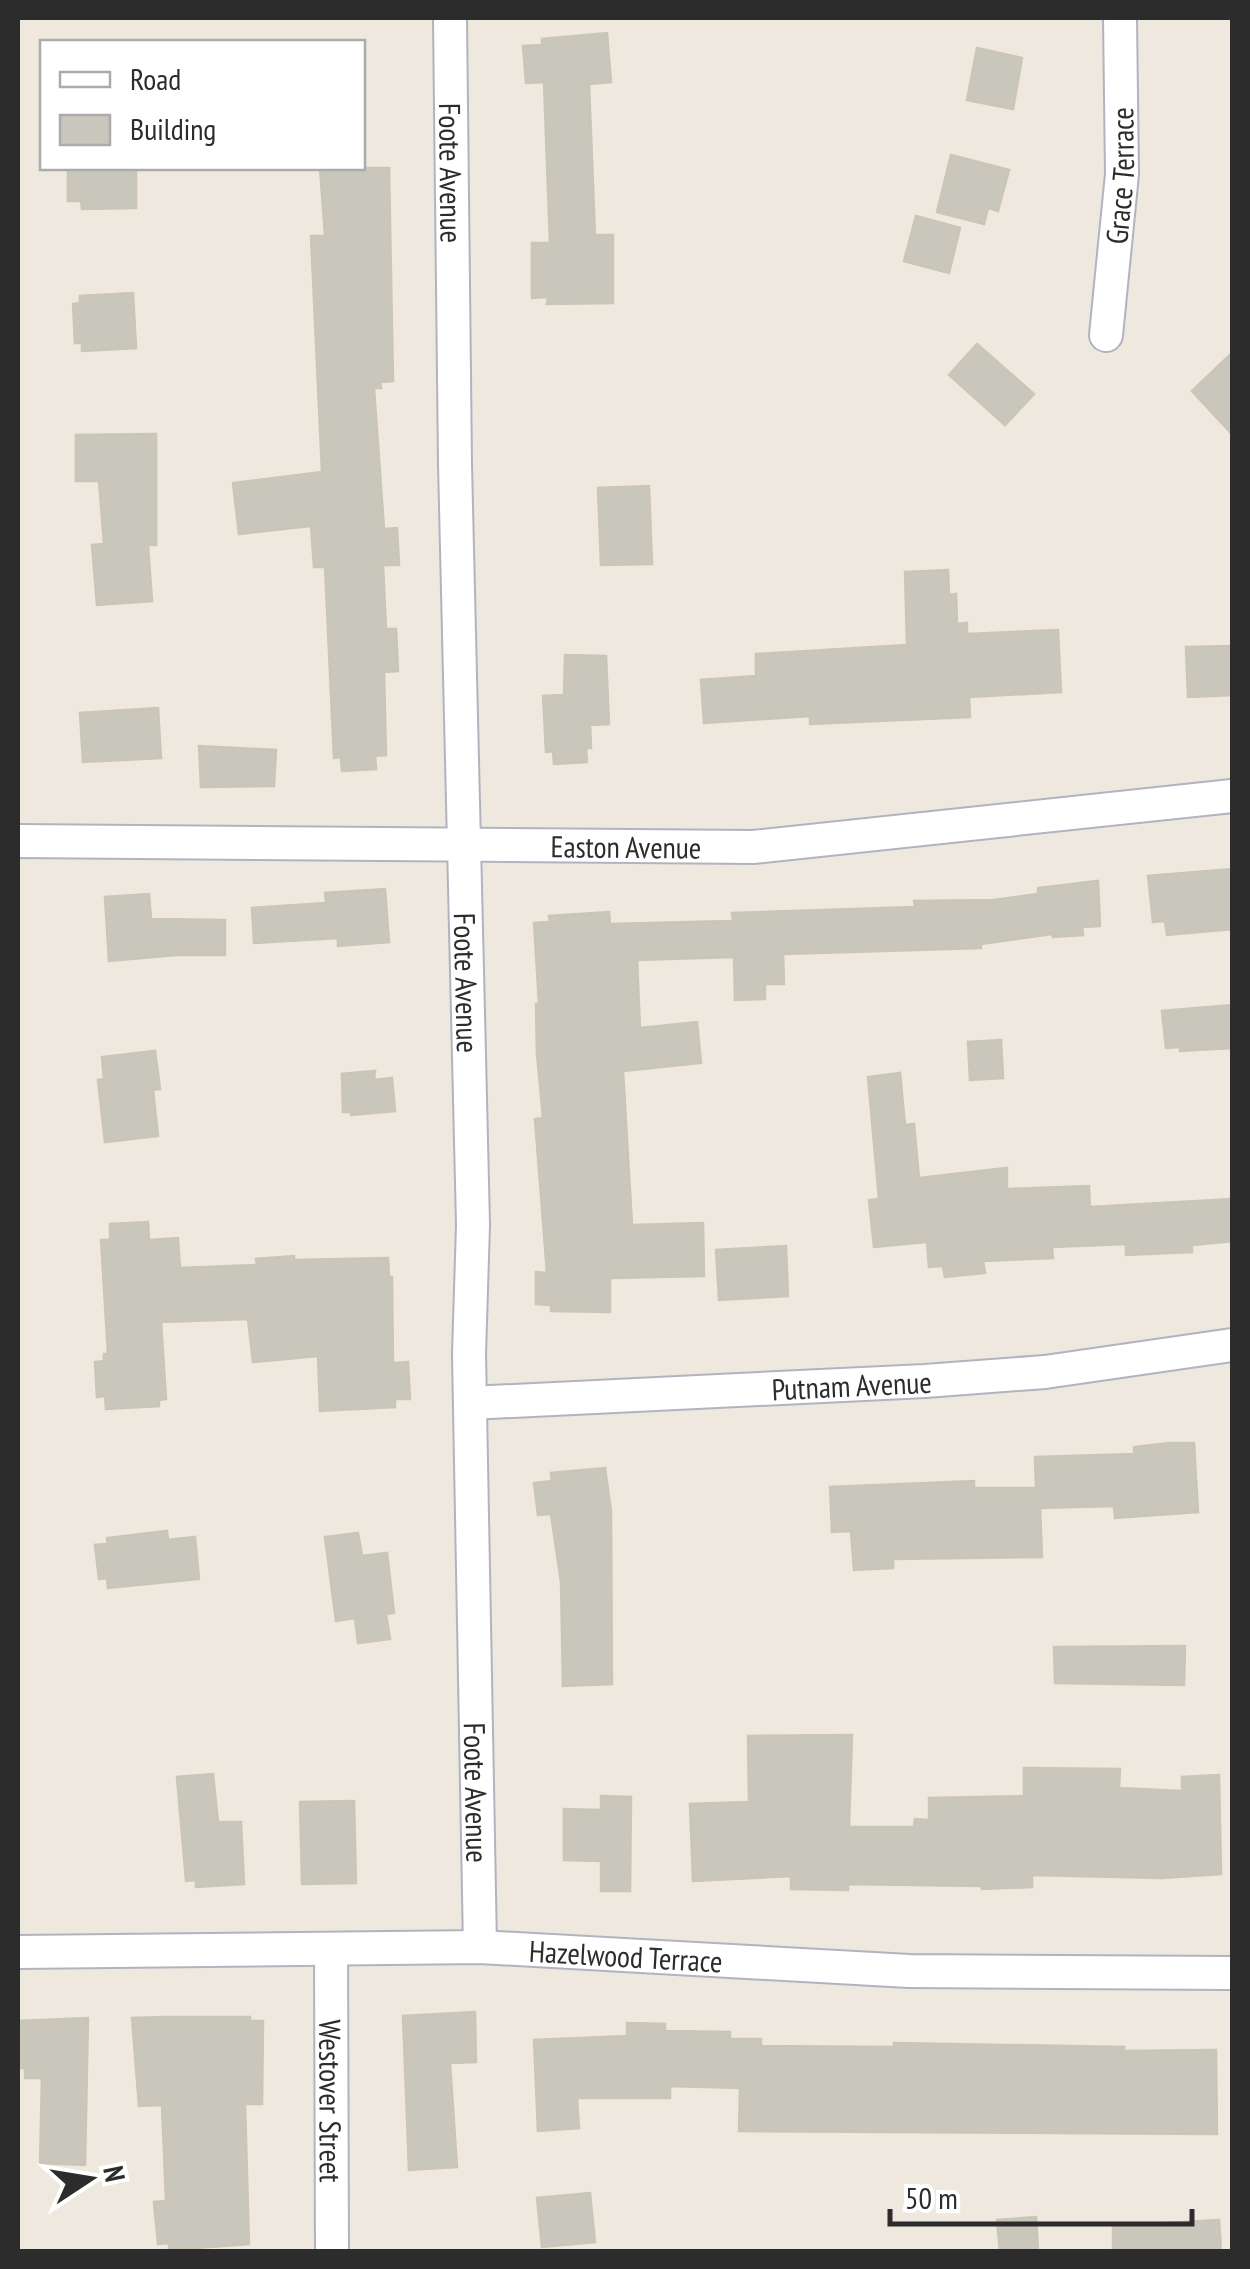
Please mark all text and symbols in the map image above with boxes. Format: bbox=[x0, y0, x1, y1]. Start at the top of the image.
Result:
legend bbox=[40, 40, 365, 170]
text: Road bbox=[130, 59, 181, 98]
street label: Foote Avenue bbox=[431, 103, 472, 243]
street label: Grace Terrace bbox=[1096, 107, 1142, 246]
text: Building bbox=[130, 109, 216, 148]
street label: Easton Avenue bbox=[551, 826, 701, 866]
street label: Foote Avenue bbox=[446, 912, 488, 1053]
street label: Putnam Avenue bbox=[771, 1361, 933, 1408]
street label: Foote Avenue bbox=[456, 1722, 498, 1863]
street label: Hazelwood Terrace bbox=[528, 1930, 724, 1980]
street label: Westover Street bbox=[312, 2019, 351, 2183]
north arrow bbox=[40, 2129, 140, 2229]
text: N bbox=[95, 2162, 135, 2185]
scale bar bbox=[890, 2164, 1192, 2226]
text: 50 m bbox=[905, 2178, 958, 2217]

